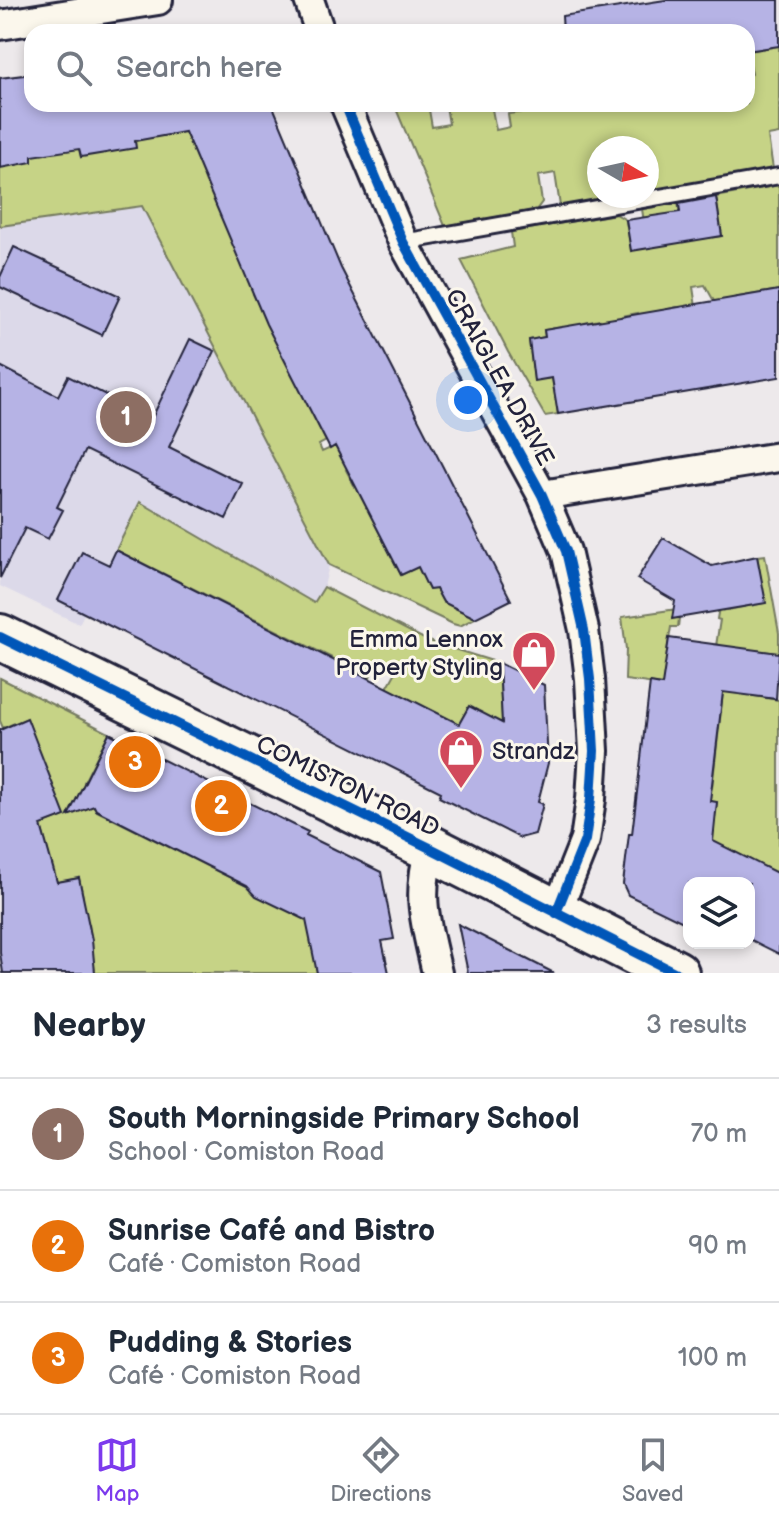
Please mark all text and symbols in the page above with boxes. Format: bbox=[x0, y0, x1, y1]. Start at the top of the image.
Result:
search box bbox=[24, 24, 755, 112]
icon: search bbox=[52, 46, 96, 90]
text: Search here bbox=[116, 50, 282, 86]
north arrow bbox=[587, 136, 659, 208]
street label: CRAIGLEA DRIVE bbox=[439, 284, 560, 471]
your location bbox=[448, 380, 488, 420]
pin: 1 bbox=[100, 387, 152, 447]
place label: Emma Lennox Property Styling bbox=[335, 625, 503, 682]
shop icon: Emma Lennox Property Styling bbox=[510, 629, 558, 692]
shop icon: Strandz bbox=[437, 727, 485, 790]
street label: COMISTON ROAD bbox=[252, 730, 444, 843]
pin: 3 bbox=[109, 732, 161, 792]
place label: Strandz bbox=[492, 737, 575, 766]
pin: 2 bbox=[195, 776, 247, 836]
map controls bbox=[683, 877, 755, 949]
button: layers bbox=[683, 877, 755, 949]
text: Nearby bbox=[32, 1005, 146, 1046]
text: 3 results bbox=[646, 1010, 747, 1041]
text: South Morningside Primary School bbox=[108, 1101, 580, 1137]
text: 1 bbox=[53, 1119, 63, 1150]
text: 70 m bbox=[690, 1119, 747, 1150]
text: School · Comiston Road bbox=[108, 1137, 384, 1168]
text: Sunrise Café and Bistro bbox=[108, 1213, 435, 1249]
text: 2 bbox=[50, 1231, 66, 1262]
text: 90 m bbox=[688, 1231, 747, 1262]
text: Café · Comiston Road bbox=[108, 1249, 361, 1280]
text: Pudding & Stories bbox=[108, 1325, 352, 1361]
text: 3 bbox=[50, 1343, 66, 1374]
text: 100 m bbox=[678, 1343, 747, 1374]
text: Café · Comiston Road bbox=[108, 1361, 361, 1392]
tab: Map bbox=[95, 1433, 140, 1508]
tab: Directions bbox=[330, 1433, 431, 1508]
tab: Saved bbox=[622, 1433, 684, 1508]

